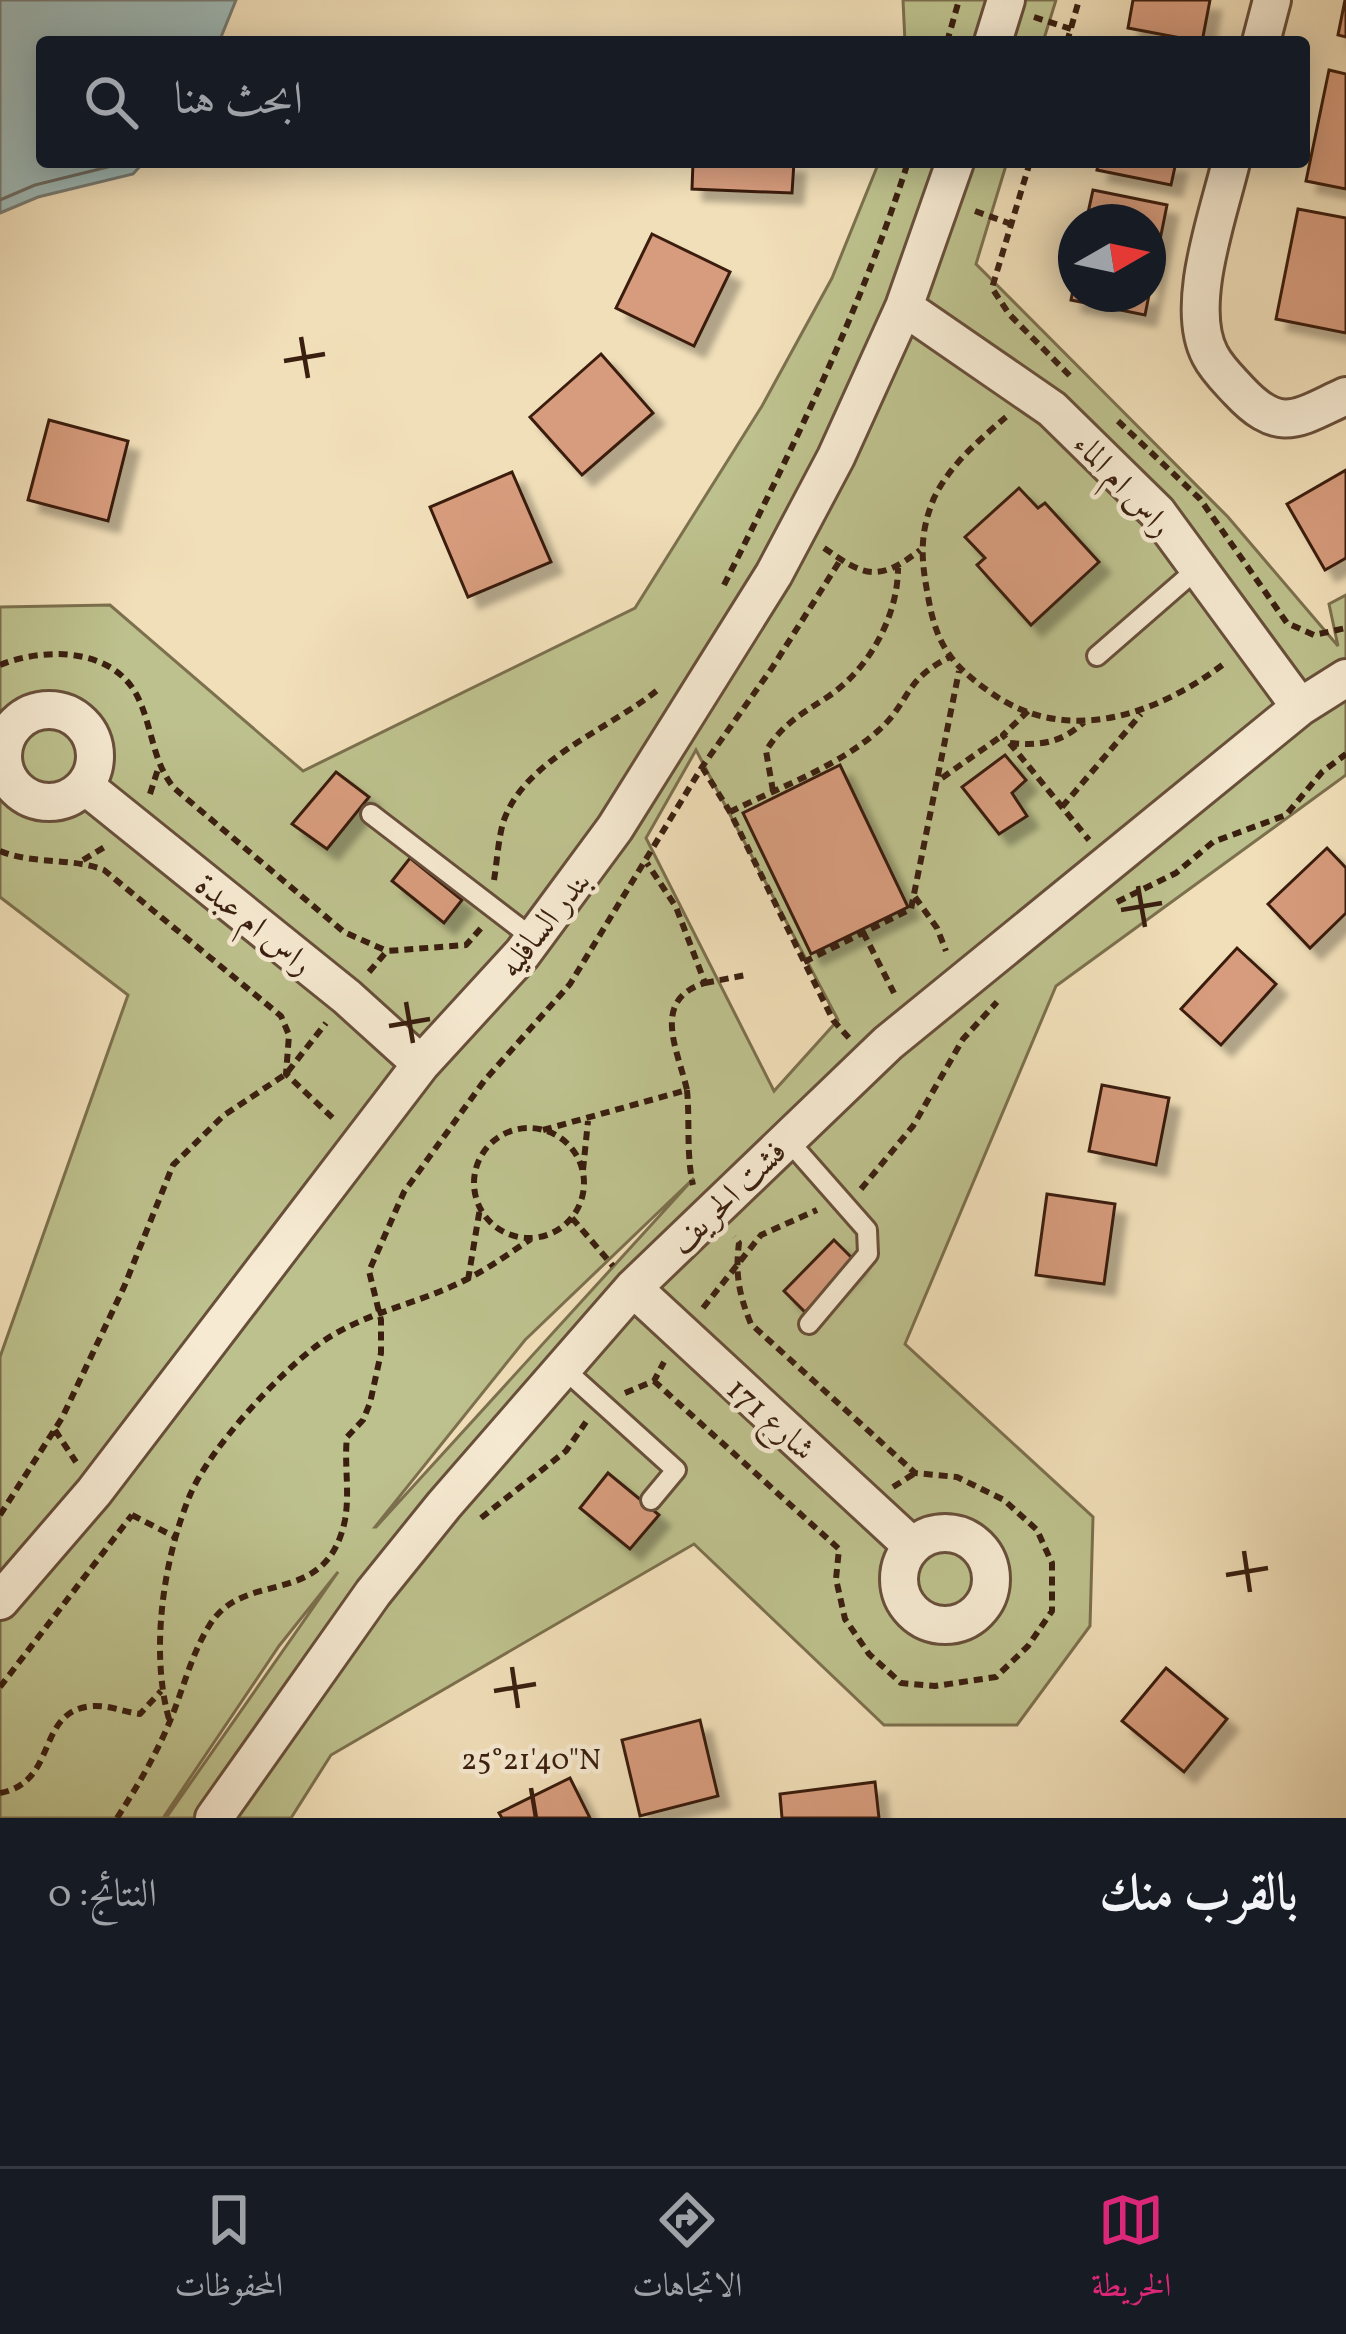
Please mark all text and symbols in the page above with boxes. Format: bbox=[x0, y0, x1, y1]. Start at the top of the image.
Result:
search box bbox=[36, 36, 1310, 168]
icon: search bbox=[78, 69, 144, 135]
text: ابحث هنا bbox=[174, 70, 303, 133]
north arrow bbox=[1058, 204, 1166, 312]
street label: راس ام الماء bbox=[1059, 424, 1181, 551]
street label: بندر السافليه bbox=[490, 862, 603, 989]
street label: راس ام عبدة bbox=[182, 864, 321, 990]
street label: فشت الحريف bbox=[661, 1131, 799, 1266]
street label: شارع 171 bbox=[713, 1369, 824, 1475]
text: 25°21'40"N bbox=[461, 1740, 601, 1782]
text: بالقرب منك bbox=[1099, 1860, 1298, 1931]
text: النتائج: 0 bbox=[48, 1869, 157, 1923]
tab: المحفوظات bbox=[174, 2187, 283, 2317]
tab: الاتجاهات bbox=[632, 2187, 742, 2317]
tab: الخريطة bbox=[1091, 2187, 1172, 2317]

